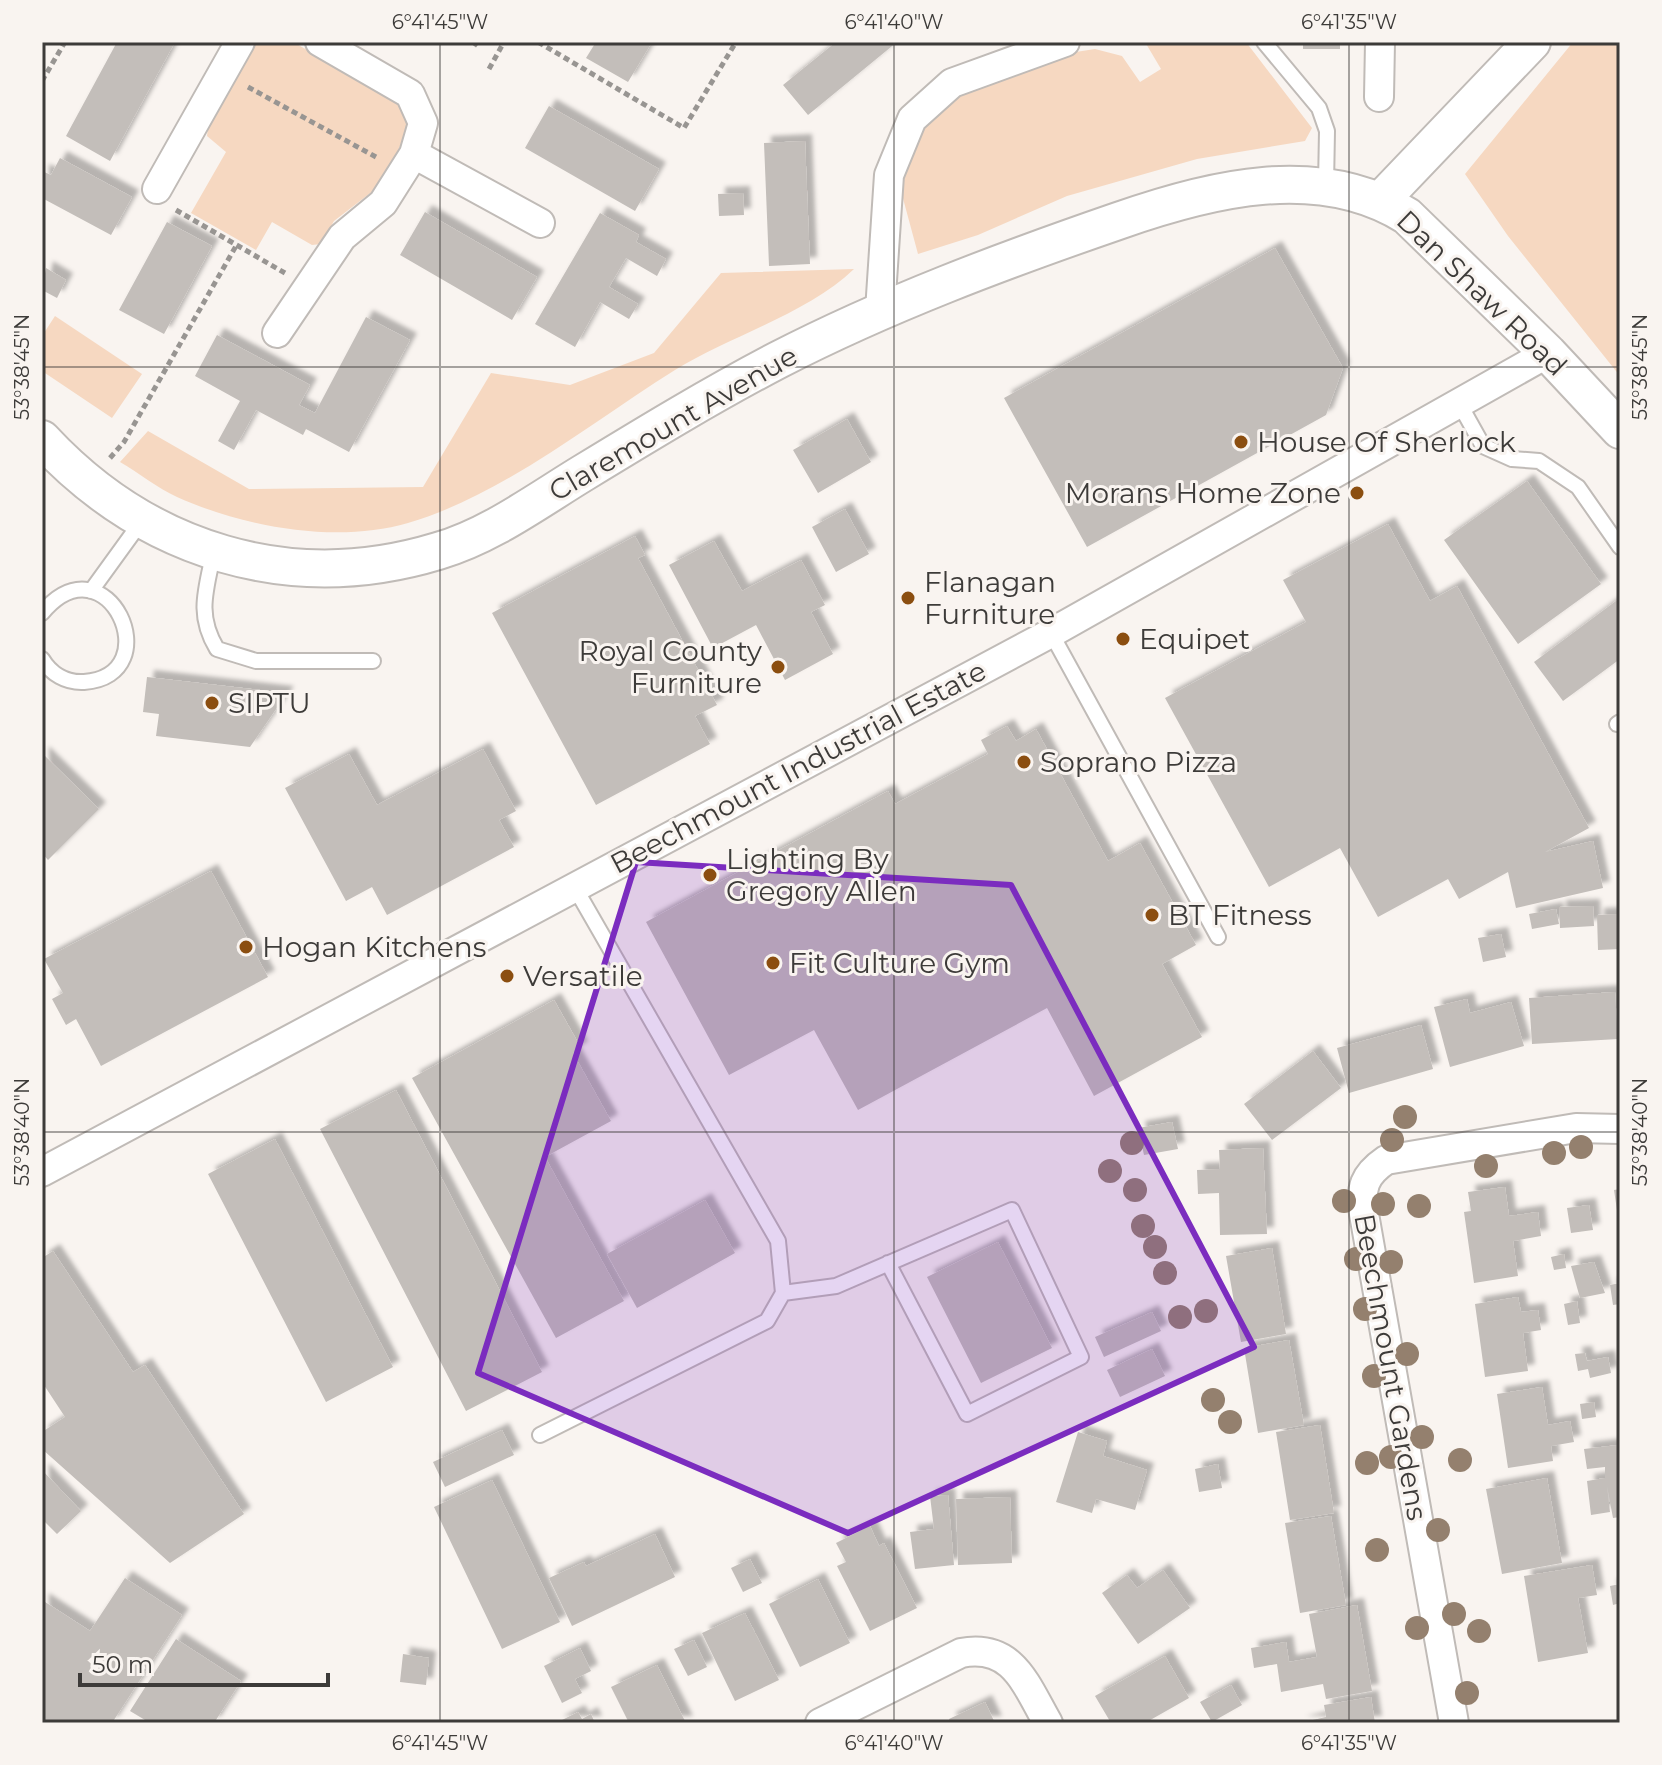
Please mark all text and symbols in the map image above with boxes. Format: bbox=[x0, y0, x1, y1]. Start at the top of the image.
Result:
text: 6°41'45"W bbox=[392, 10, 488, 34]
text: 6°41'40"W bbox=[845, 10, 943, 34]
text: 6°41'35"W bbox=[1301, 10, 1397, 34]
street label: Dan Shaw Road bbox=[1390, 203, 1574, 383]
text: 53°38'45"N bbox=[10, 314, 34, 420]
text: 53°38'45"N bbox=[1628, 314, 1652, 420]
street label: Claremount Avenue bbox=[543, 338, 803, 508]
place label: House Of Sherlock bbox=[1257, 425, 1516, 459]
marker: House Of Sherlock bbox=[1232, 433, 1250, 451]
place label: Morans Home Zone bbox=[1065, 476, 1341, 510]
marker: Morans Home Zone bbox=[1348, 484, 1366, 502]
place label: Flanagan Furniture bbox=[924, 565, 1056, 631]
marker: Flanagan Furniture bbox=[899, 589, 917, 607]
place label: Equipet bbox=[1139, 622, 1250, 656]
marker: Equipet bbox=[1114, 630, 1132, 648]
place label: Royal County Furniture bbox=[579, 634, 763, 700]
street label: Beechmount Industrial Estate bbox=[604, 653, 992, 881]
marker: Royal County Furniture bbox=[769, 658, 787, 676]
place label: SIPTU bbox=[228, 686, 311, 720]
marker: SIPTU bbox=[203, 694, 221, 712]
place label: Soprano Pizza bbox=[1040, 745, 1237, 779]
marker: Soprano Pizza bbox=[1015, 753, 1033, 771]
place label: Lighting By Gregory Allen bbox=[726, 842, 917, 908]
marker: Lighting By Gregory Allen bbox=[701, 866, 719, 884]
place label: BT Fitness bbox=[1168, 898, 1312, 932]
marker: BT Fitness bbox=[1143, 906, 1161, 924]
place label: Hogan Kitchens bbox=[262, 930, 486, 964]
marker: Hogan Kitchens bbox=[237, 938, 255, 956]
place label: Fit Culture Gym bbox=[789, 946, 1010, 980]
marker: Fit Culture Gym bbox=[764, 954, 782, 972]
place label: Versatile bbox=[523, 959, 643, 993]
marker: Versatile bbox=[498, 967, 516, 985]
text: 53°38'40"N bbox=[10, 1078, 34, 1186]
text: 53°38'40"N bbox=[1628, 1078, 1652, 1186]
street label: Beechmount Gardens bbox=[1347, 1211, 1435, 1523]
scale bar bbox=[80, 1637, 328, 1687]
text: 50 m bbox=[92, 1650, 153, 1679]
text: 6°41'45"W bbox=[392, 1731, 488, 1755]
text: 6°41'40"W bbox=[845, 1731, 943, 1755]
text: 6°41'35"W bbox=[1301, 1731, 1397, 1755]

